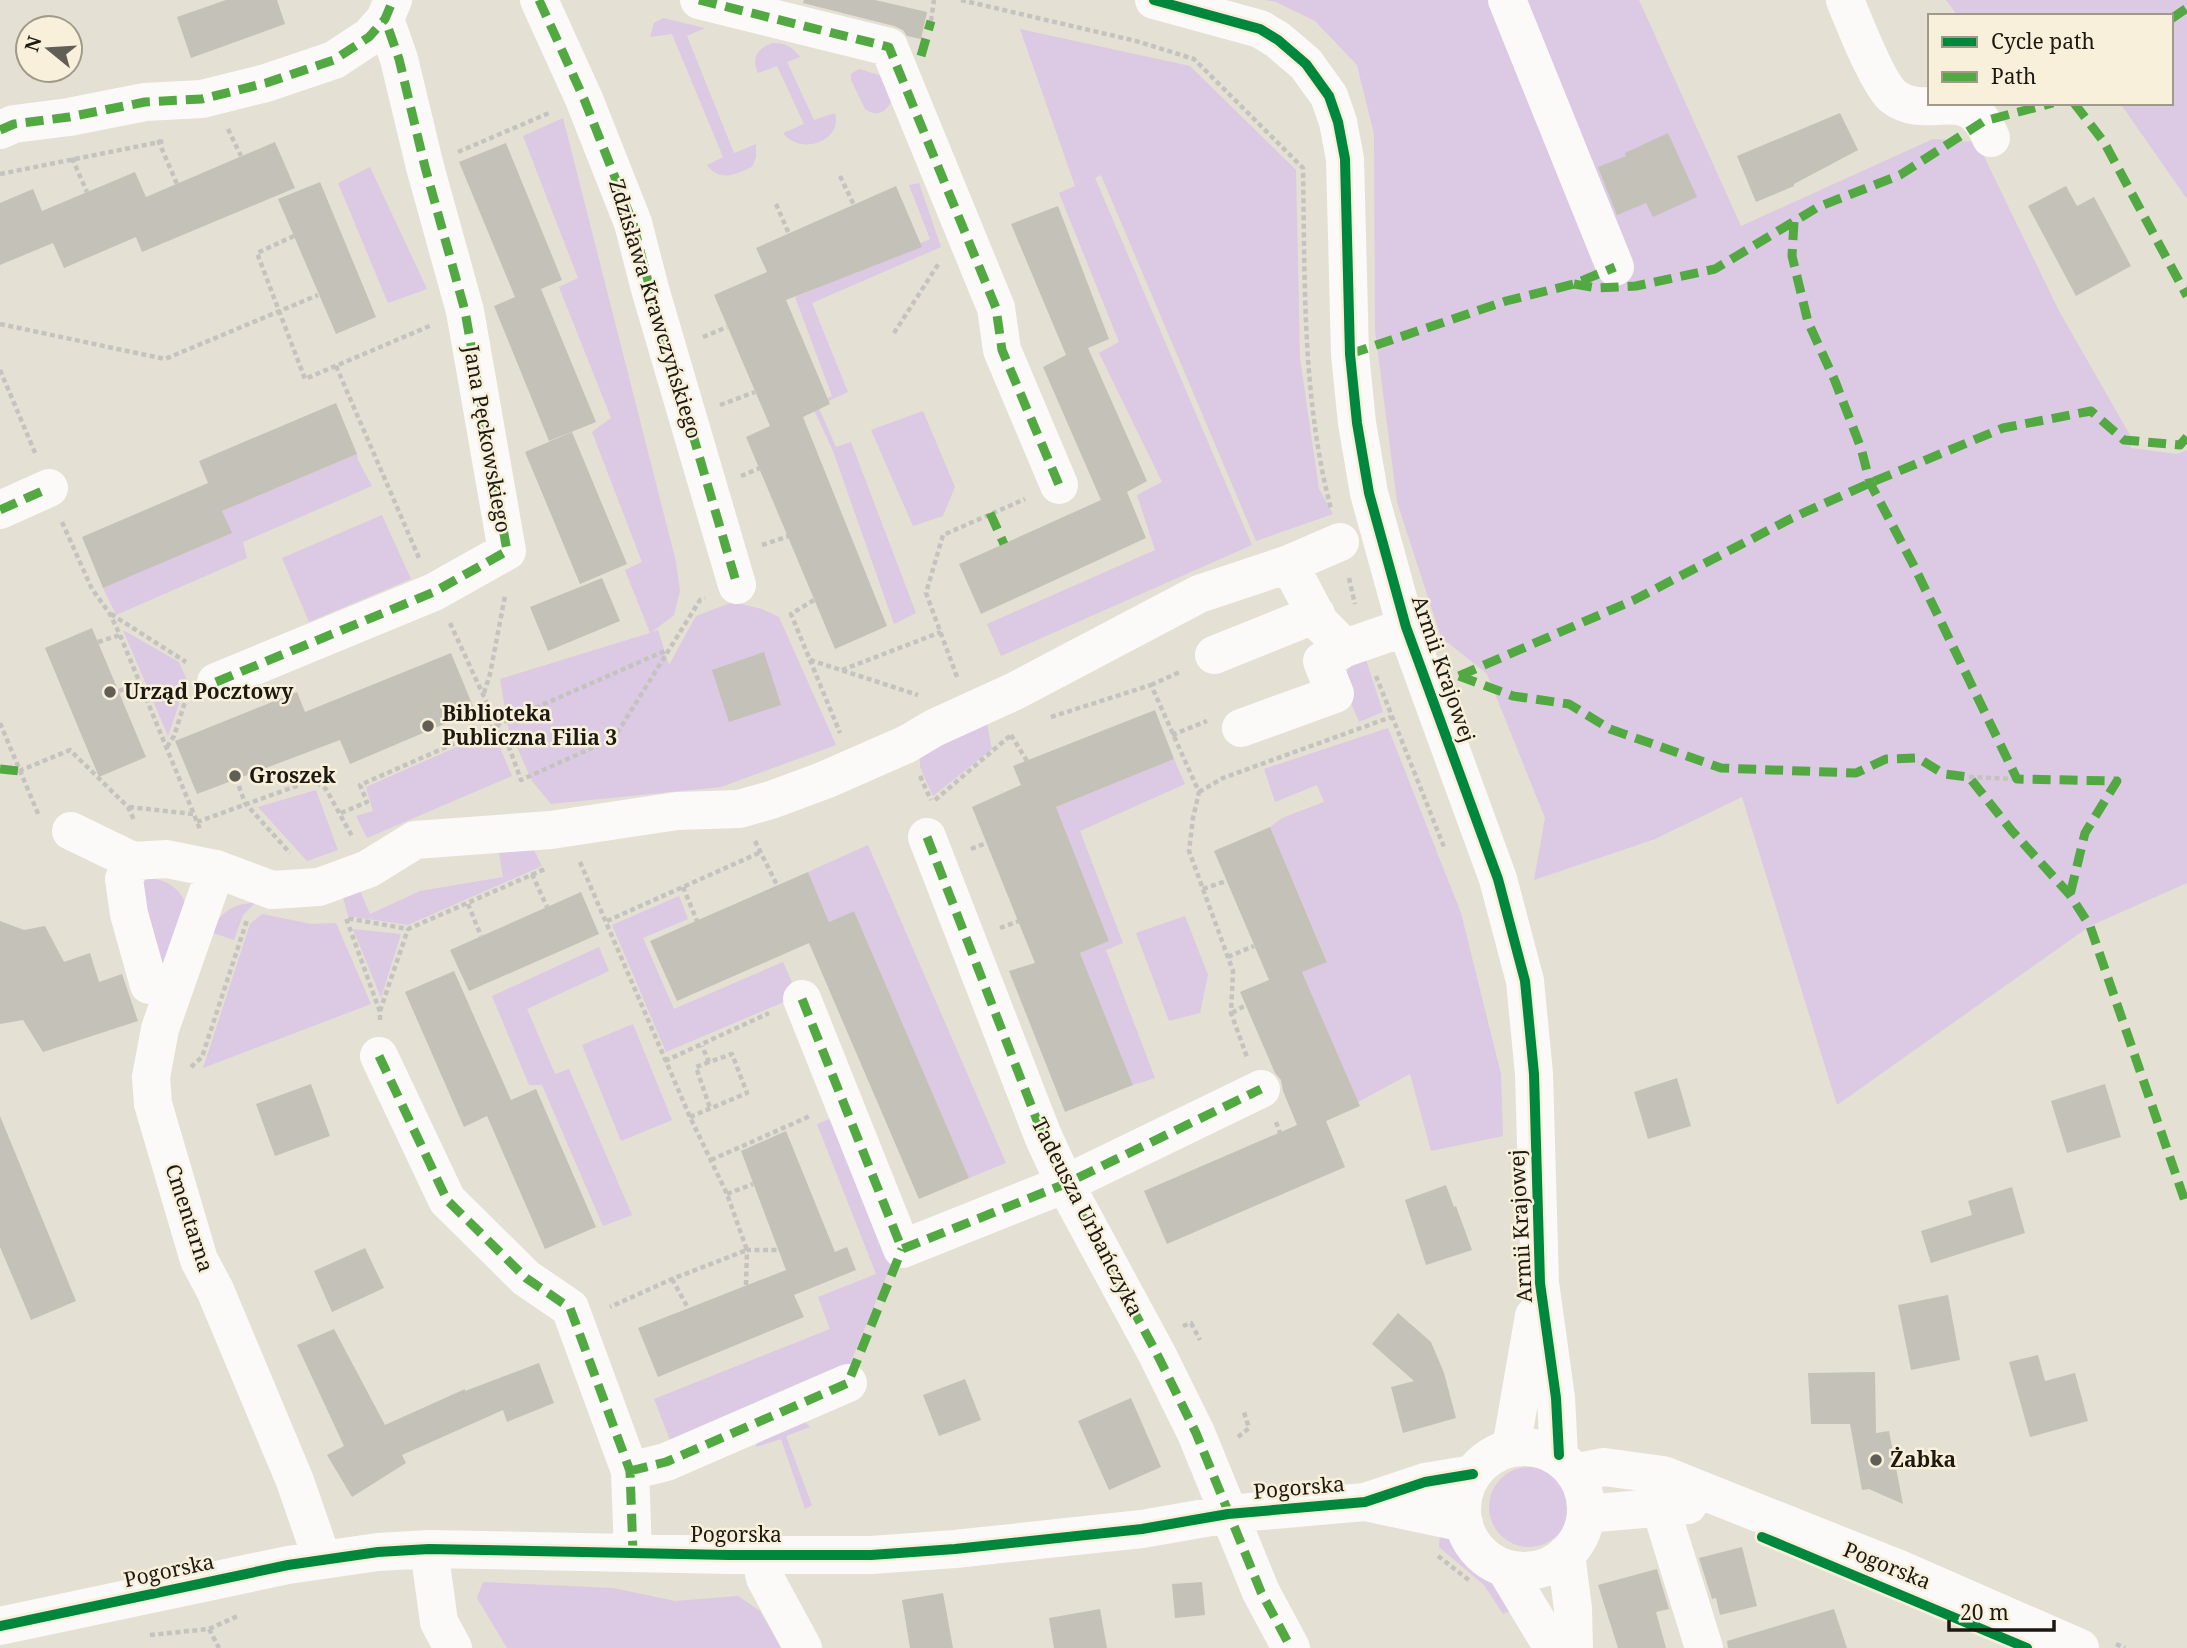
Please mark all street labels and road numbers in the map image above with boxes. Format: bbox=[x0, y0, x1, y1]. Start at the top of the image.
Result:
street label: Zdzisława Krawczyńskiego bbox=[603, 176, 709, 442]
street label: Jana Pęckowskiego bbox=[458, 342, 518, 535]
street label: Armii Krajowej bbox=[1406, 592, 1482, 746]
street label: Tadeusza Urbańczyka bbox=[1026, 1113, 1150, 1321]
street label: Armii Krajowej bbox=[1502, 1149, 1538, 1303]
street label: Cmentarna bbox=[159, 1160, 221, 1275]
street label: Pogorska bbox=[1252, 1469, 1346, 1505]
street label: Pogorska bbox=[690, 1520, 782, 1548]
street label: Pogorska bbox=[1840, 1535, 1935, 1595]
street label: Pogorska bbox=[121, 1547, 217, 1593]

